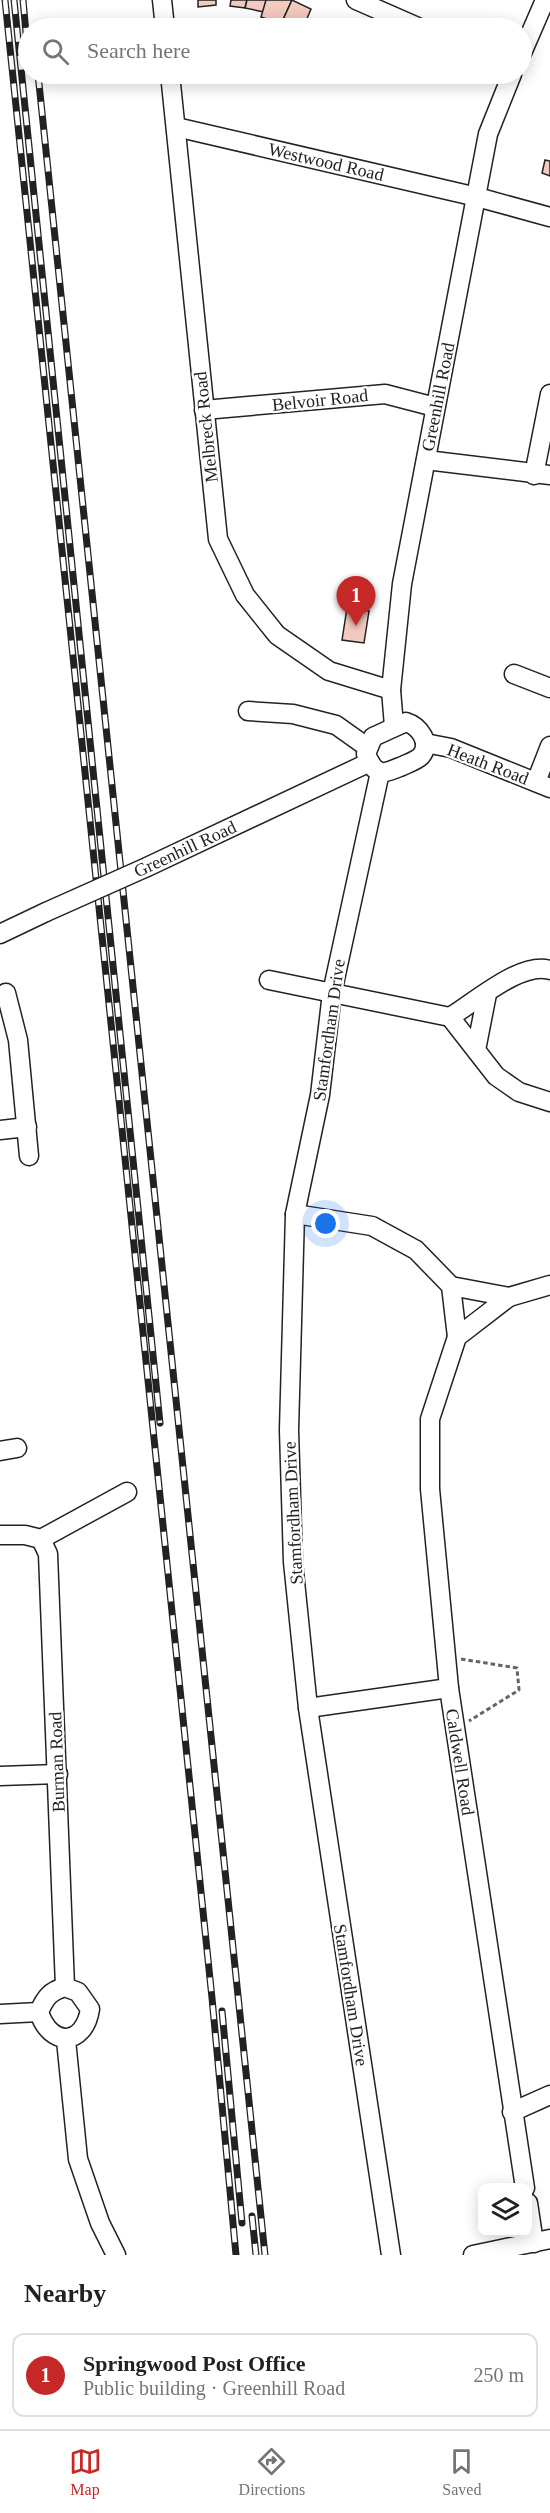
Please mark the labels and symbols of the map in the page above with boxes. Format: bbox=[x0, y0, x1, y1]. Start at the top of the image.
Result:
street label: Westwood Road bbox=[266, 139, 386, 185]
street label: Greenhill Road bbox=[418, 341, 458, 453]
street label: Melbreck Road bbox=[190, 371, 222, 483]
street label: Belvoir Road bbox=[271, 385, 369, 415]
pin: 1 bbox=[336, 576, 376, 626]
street label: Heath Road bbox=[445, 739, 531, 789]
street label: Greenhill Road bbox=[131, 817, 239, 881]
street label: Stamfordham Drive bbox=[309, 958, 349, 1102]
your location bbox=[311, 1209, 340, 1238]
street label: Stamfordham Drive bbox=[279, 1441, 307, 1585]
street label: Caldwell Road bbox=[442, 1707, 478, 1817]
street label: Burman Road bbox=[45, 1711, 69, 1813]
street label: Stamfordham Drive bbox=[330, 1923, 372, 2067]

